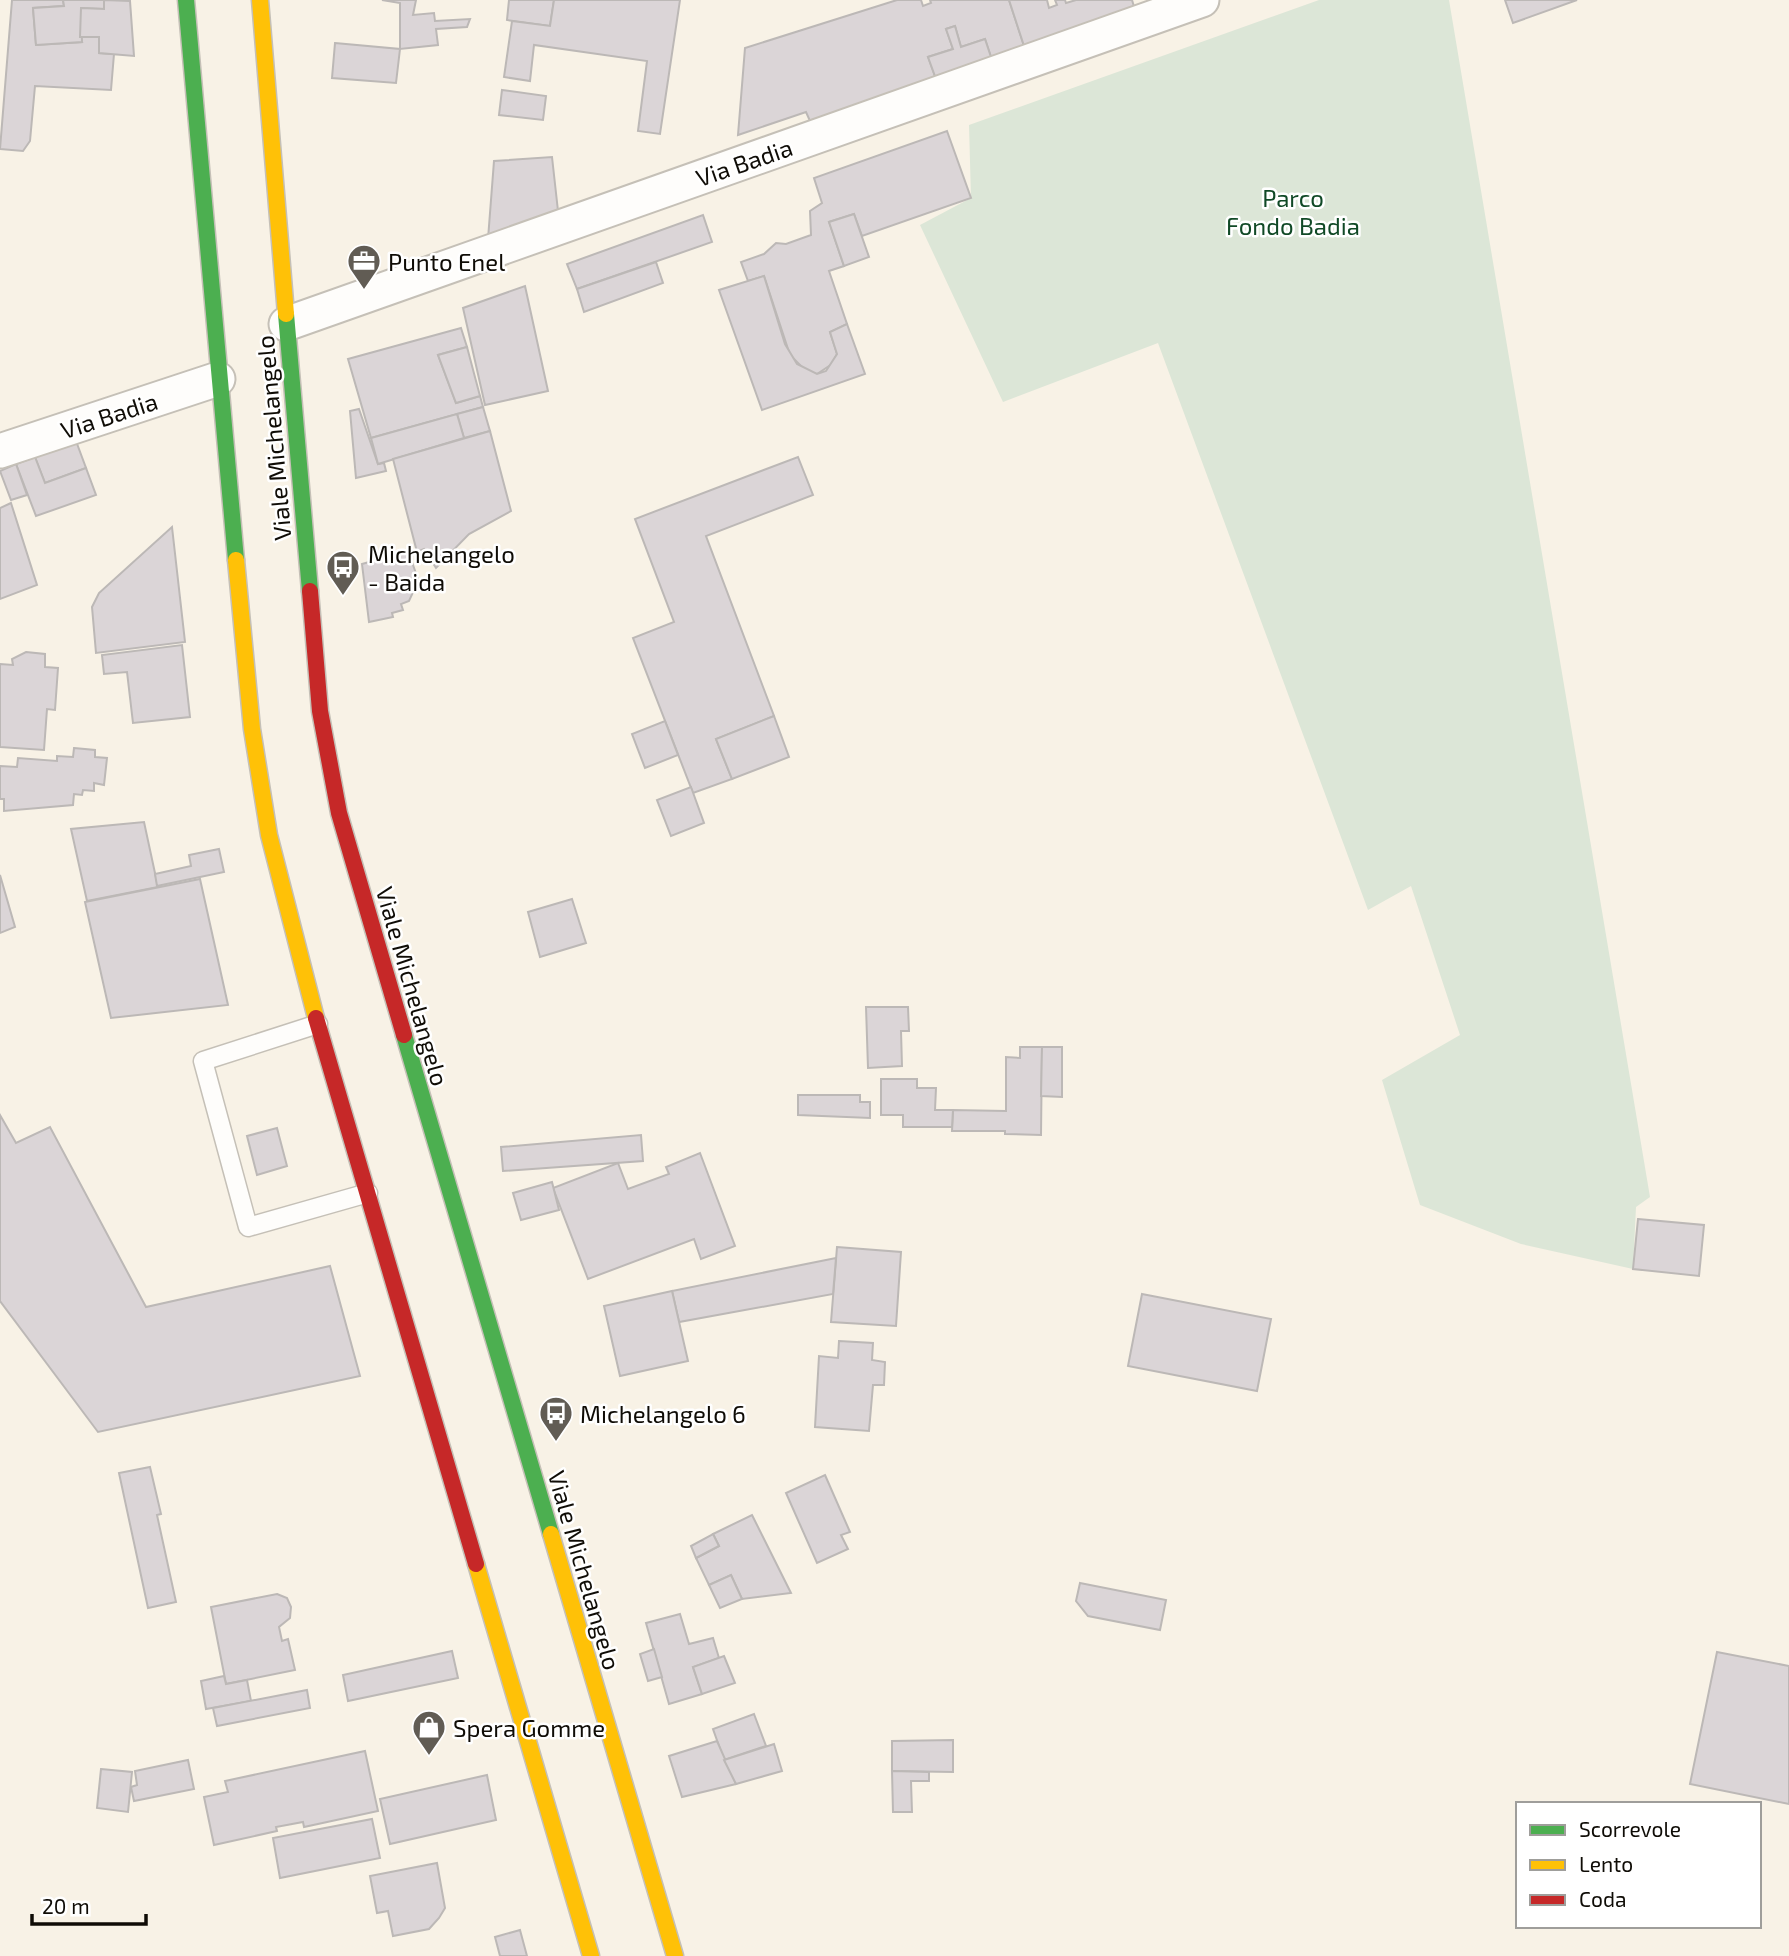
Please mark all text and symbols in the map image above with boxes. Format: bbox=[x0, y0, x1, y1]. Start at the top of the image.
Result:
street label: Via Badia bbox=[692, 132, 796, 192]
park label: Parco Fondo Badia bbox=[1226, 183, 1360, 240]
office icon: Punto Enel bbox=[345, 242, 383, 291]
place label: Punto Enel bbox=[388, 247, 505, 276]
street label: Viale Michelangelo bbox=[250, 334, 296, 542]
street label: Via Badia bbox=[57, 386, 161, 444]
place label: Michelangelo - Baida bbox=[368, 539, 515, 596]
bus stop icon: Michelangelo - Baida bbox=[324, 548, 362, 597]
street label: Viale Michelangelo bbox=[371, 883, 455, 1089]
bus stop icon: Michelangelo 6 bbox=[537, 1394, 575, 1443]
place label: Michelangelo 6 bbox=[580, 1399, 746, 1428]
street label: Viale Michelangelo bbox=[543, 1467, 627, 1673]
shop icon: Spera Gomme bbox=[410, 1708, 448, 1757]
place label: Spera Gomme bbox=[453, 1713, 605, 1742]
legend bbox=[1516, 1802, 1761, 1928]
text: Scorrevole bbox=[1579, 1816, 1681, 1841]
text: Lento bbox=[1579, 1851, 1633, 1876]
scale bar bbox=[32, 1882, 145, 1926]
text: Coda bbox=[1579, 1886, 1626, 1911]
text: 20 m bbox=[42, 1893, 90, 1918]

